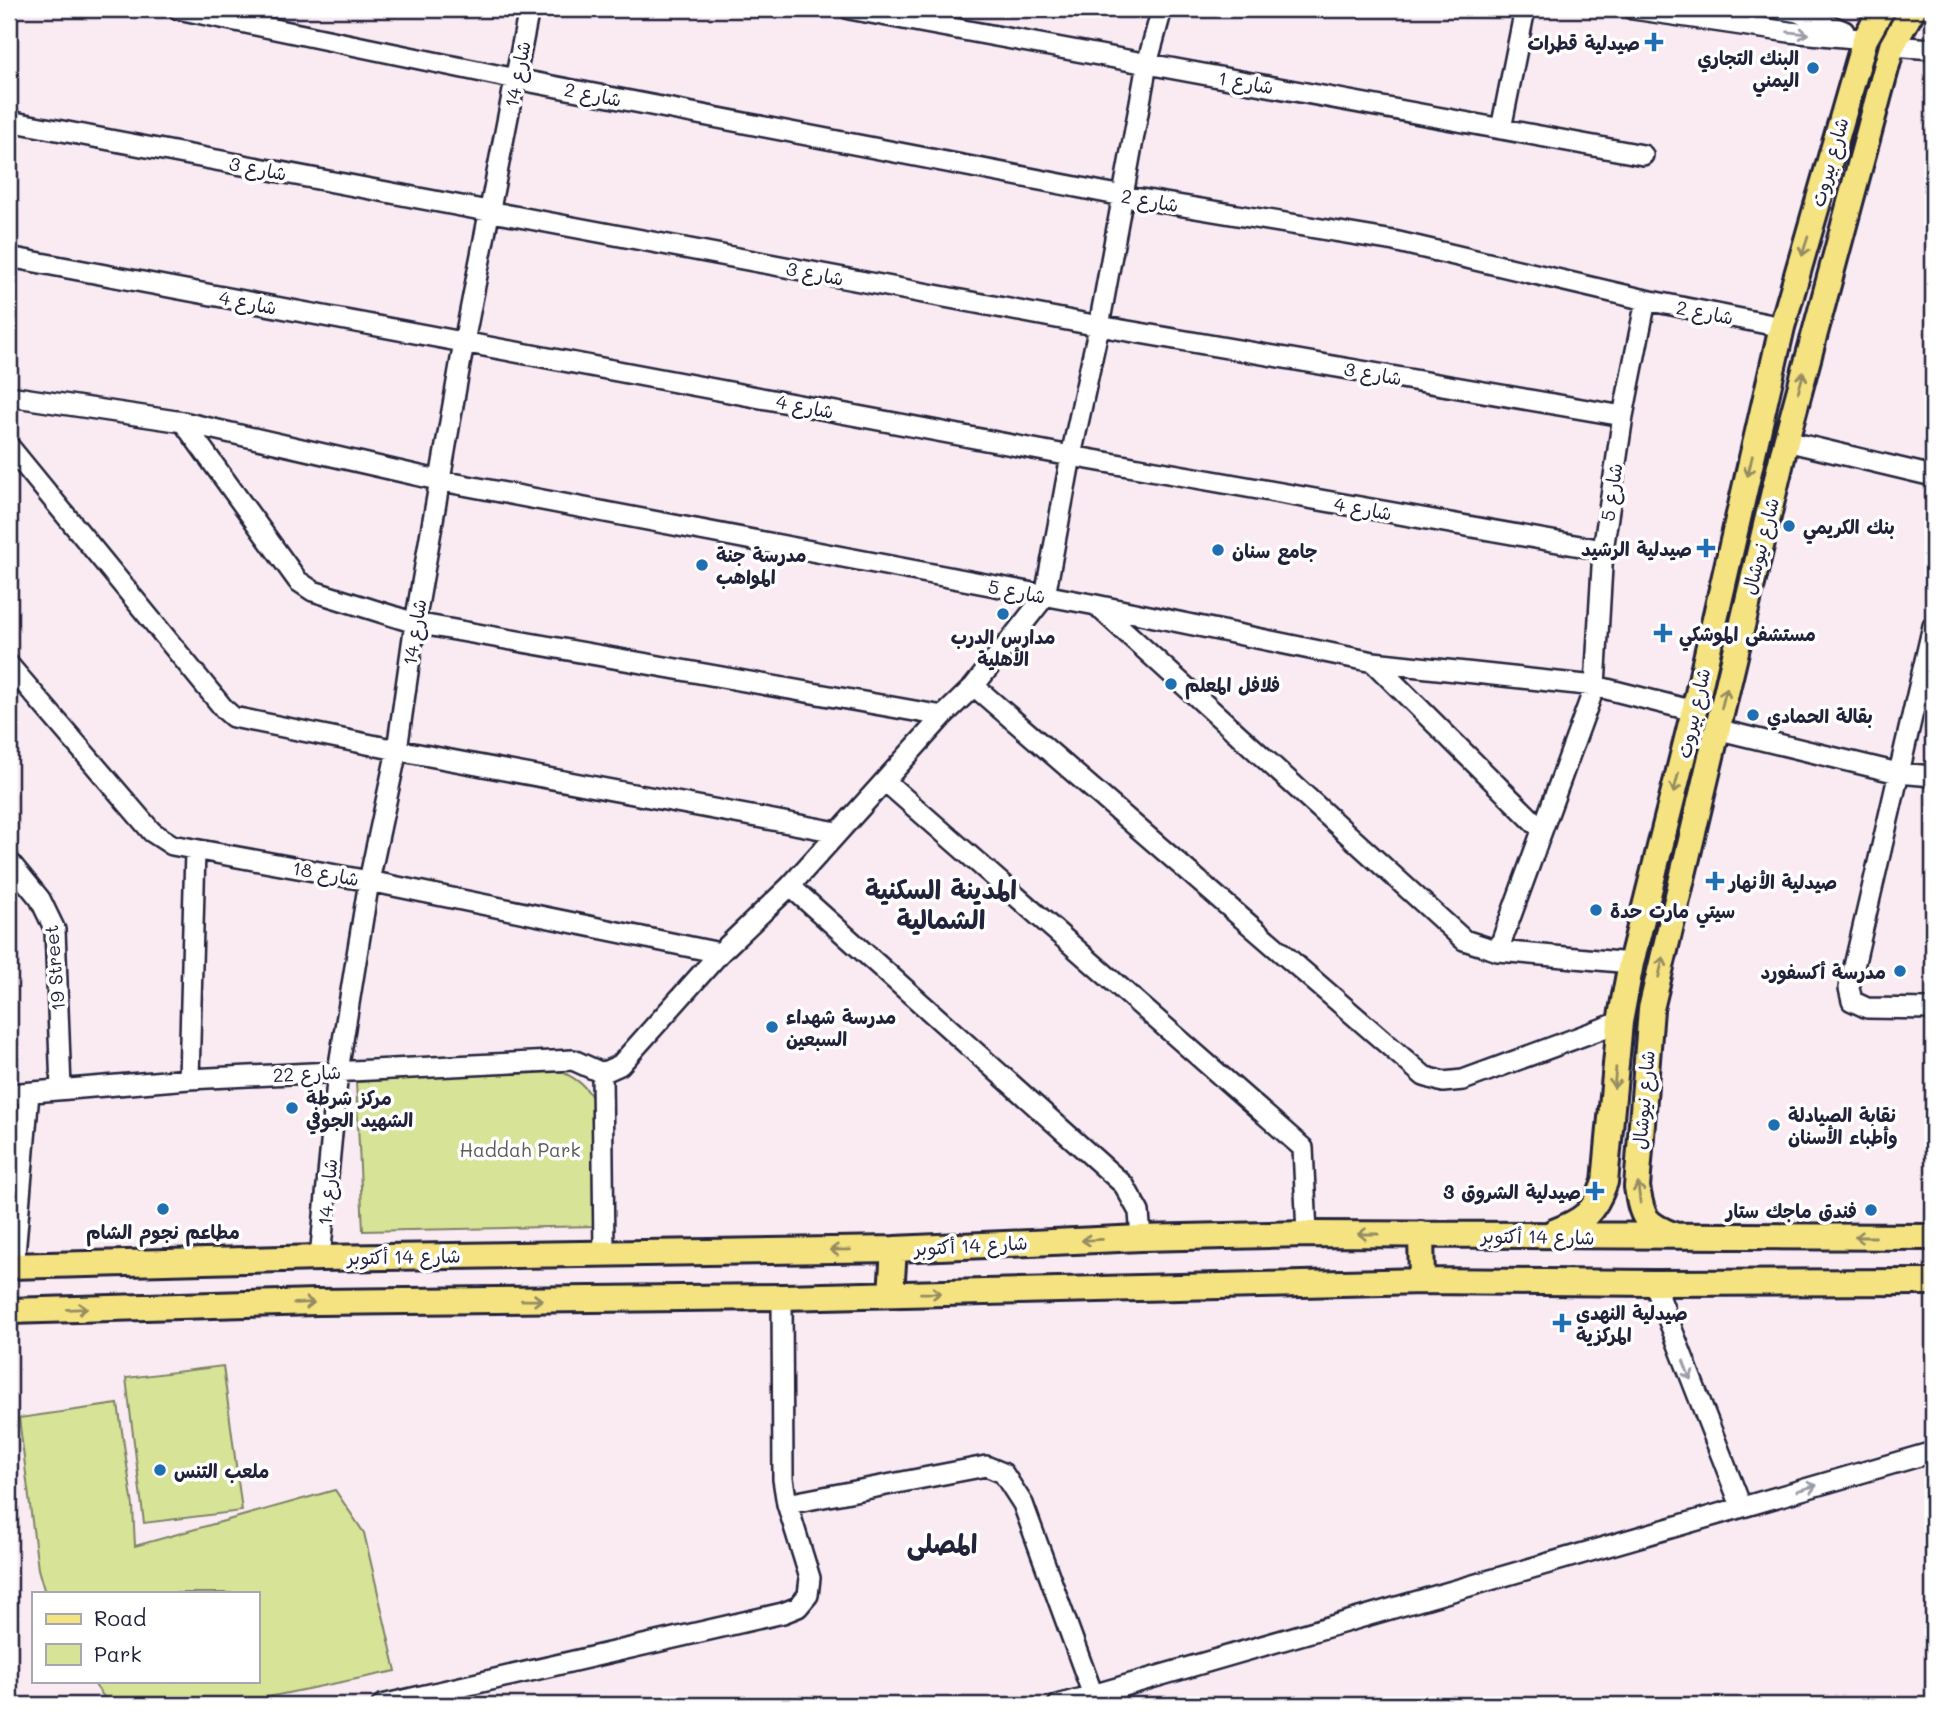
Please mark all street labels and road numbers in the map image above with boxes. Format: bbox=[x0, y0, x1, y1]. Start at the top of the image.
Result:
street label: شارع 14 bbox=[498, 39, 538, 110]
street label: شارع 1 bbox=[1216, 65, 1276, 101]
street label: شارع 2 bbox=[562, 76, 624, 114]
street label: شارع بيروت bbox=[1804, 114, 1856, 210]
street label: شارع 3 bbox=[227, 150, 289, 188]
street label: شارع 2 bbox=[1119, 183, 1181, 219]
street label: شارع 3 bbox=[784, 255, 846, 293]
street label: شارع 4 bbox=[217, 284, 279, 322]
street label: شارع 2 bbox=[1674, 294, 1736, 332]
street label: شارع 3 bbox=[1342, 356, 1404, 392]
street label: شارع 4 bbox=[774, 388, 836, 426]
street label: شارع 5 bbox=[1595, 461, 1629, 523]
street label: شارع 4 bbox=[1332, 491, 1394, 527]
street label: شارع نيوشال bbox=[1736, 495, 1786, 598]
street label: شارع 5 bbox=[986, 573, 1048, 611]
street label: شارع 14 bbox=[396, 597, 434, 667]
street label: شارع بيروت bbox=[1670, 665, 1717, 761]
street label: شارع 18 bbox=[290, 855, 361, 893]
street label: 19 Street bbox=[38, 924, 70, 1012]
street label: شارع نيوشال bbox=[1626, 1049, 1662, 1151]
street label: شارع 22 bbox=[272, 1059, 342, 1089]
street label: شارع 14 bbox=[312, 1158, 344, 1227]
street label: شارع 14 أكتوبر bbox=[1479, 1222, 1595, 1251]
street label: شارع 14 أكتوبر bbox=[912, 1230, 1028, 1263]
street label: شارع 14 أكتوبر bbox=[345, 1243, 461, 1272]

